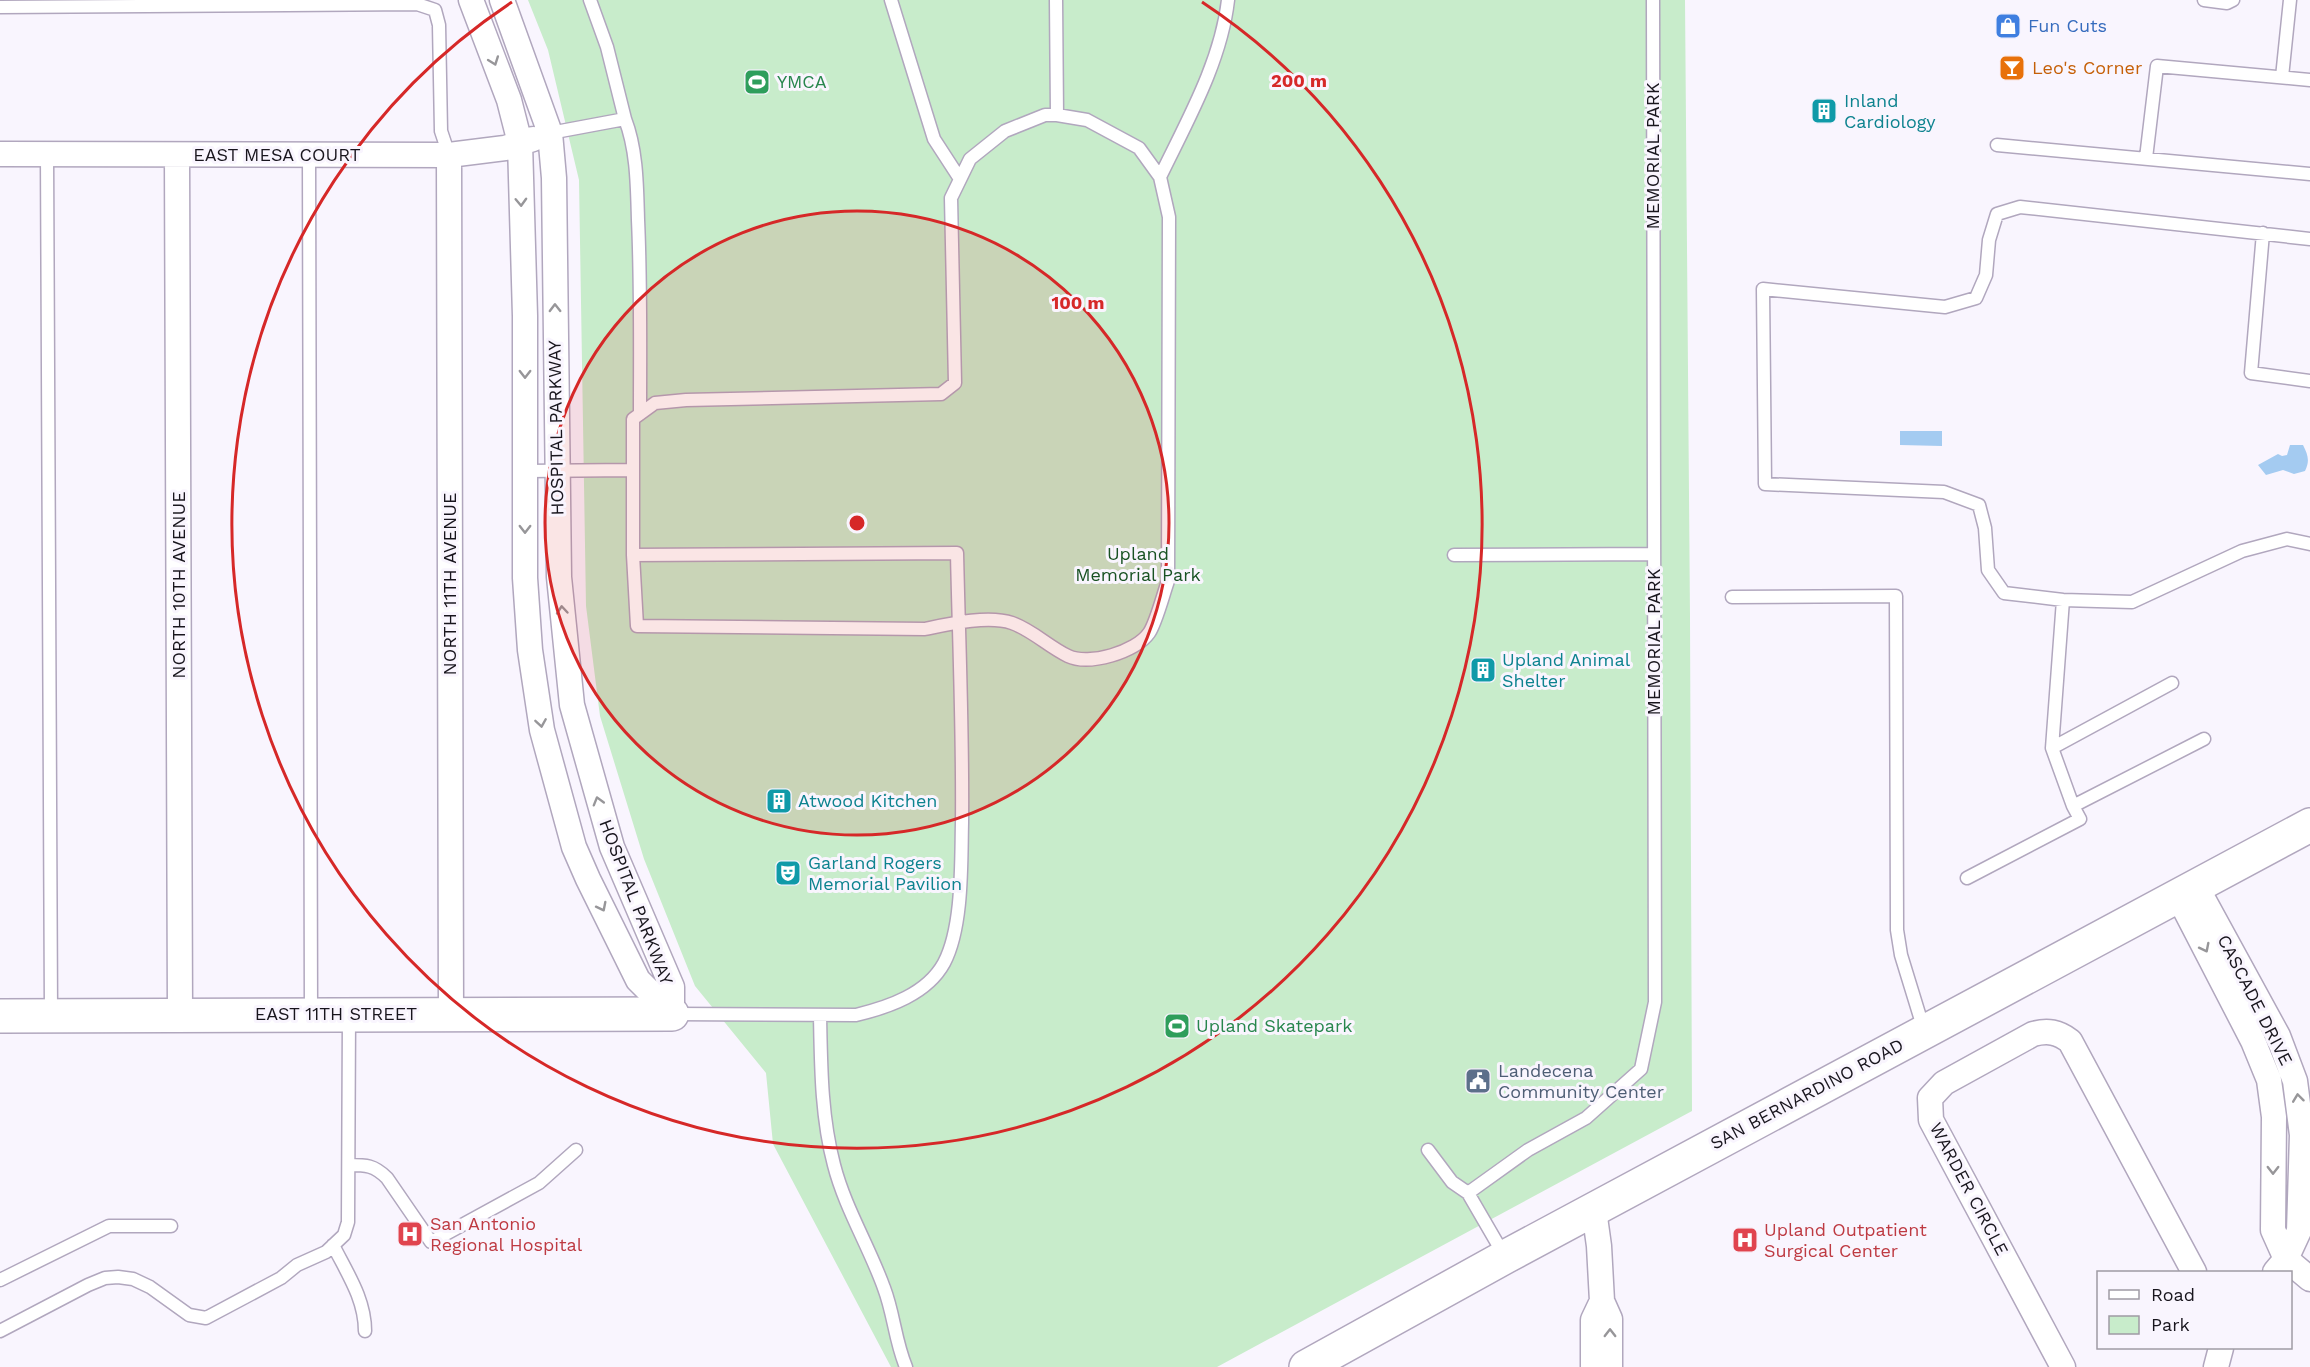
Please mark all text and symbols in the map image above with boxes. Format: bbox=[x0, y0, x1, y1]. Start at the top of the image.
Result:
shop icon: Fun Cuts bbox=[1993, 11, 2023, 41]
place label: Fun Cuts bbox=[2028, 15, 2107, 36]
bar icon: Leo's Corner bbox=[1997, 53, 2027, 83]
one-way arrow bbox=[487, 55, 499, 66]
place label: Leo's Corner bbox=[2032, 57, 2142, 78]
sports icon: YMCA bbox=[742, 67, 772, 97]
text: 200 m bbox=[1271, 70, 1327, 91]
place label: YMCA bbox=[777, 71, 827, 92]
street label: MEMORIAL PARK bbox=[1642, 82, 1663, 230]
place label: Inland Cardiology bbox=[1844, 90, 1936, 132]
building icon: Inland Cardiology bbox=[1809, 96, 1839, 126]
street label: EAST MESA COURT bbox=[193, 144, 361, 165]
one-way arrow bbox=[515, 197, 528, 206]
text: 100 m bbox=[1051, 292, 1105, 313]
one-way arrow bbox=[549, 304, 561, 313]
street label: HOSPITAL PARKWAY bbox=[543, 339, 568, 516]
one-way arrow bbox=[519, 370, 531, 379]
street label: NORTH 10TH AVENUE bbox=[168, 491, 189, 679]
street label: NORTH 11TH AVENUE bbox=[439, 492, 460, 676]
centre of rings bbox=[847, 513, 867, 533]
one-way arrow bbox=[519, 525, 531, 534]
park label: Upland Memorial Park bbox=[1075, 543, 1201, 585]
street label: MEMORIAL PARK bbox=[1643, 568, 1664, 716]
one-way arrow bbox=[556, 606, 569, 615]
place label: Upland Animal Shelter bbox=[1502, 649, 1631, 691]
building icon: Upland Animal Shelter bbox=[1468, 655, 1498, 685]
one-way arrow bbox=[534, 718, 547, 728]
building icon: Atwood Kitchen bbox=[764, 786, 794, 816]
place label: Atwood Kitchen bbox=[798, 790, 937, 811]
one-way arrow bbox=[593, 796, 605, 807]
street label: HOSPITAL PARKWAY bbox=[595, 816, 678, 988]
place label: Garland Rogers Memorial Pavilion bbox=[808, 852, 962, 894]
theatre icon: Garland Rogers Memorial Pavilion bbox=[773, 858, 803, 888]
one-way arrow bbox=[595, 901, 606, 912]
street label: CASCADE DRIVE bbox=[2213, 931, 2297, 1069]
one-way arrow bbox=[2198, 942, 2209, 952]
street label: EAST 11TH STREET bbox=[255, 1003, 417, 1024]
sports icon: Upland Skatepark bbox=[1162, 1011, 1192, 1041]
place label: Upland Skatepark bbox=[1196, 1015, 1353, 1036]
street label: SAN BERNARDINO ROAD bbox=[1707, 1034, 1907, 1153]
place label: Landecena Community Center bbox=[1498, 1060, 1664, 1102]
public building icon: Landecena Community Center bbox=[1463, 1066, 1493, 1096]
one-way arrow bbox=[2292, 1094, 2304, 1103]
street label: WARDER CIRCLE bbox=[1926, 1119, 2013, 1259]
one-way arrow bbox=[2267, 1165, 2279, 1174]
place label: San Antonio Regional Hospital bbox=[430, 1213, 583, 1255]
hospital icon: San Antonio Regional Hospital bbox=[395, 1219, 425, 1249]
place label: Upland Outpatient Surgical Center bbox=[1764, 1219, 1927, 1261]
hospital icon: Upland Outpatient Surgical Center bbox=[1730, 1225, 1760, 1255]
legend bbox=[2097, 1271, 2292, 1349]
text: Road bbox=[2151, 1284, 2195, 1305]
text: Park bbox=[2151, 1314, 2190, 1335]
one-way arrow bbox=[1604, 1329, 1616, 1338]

